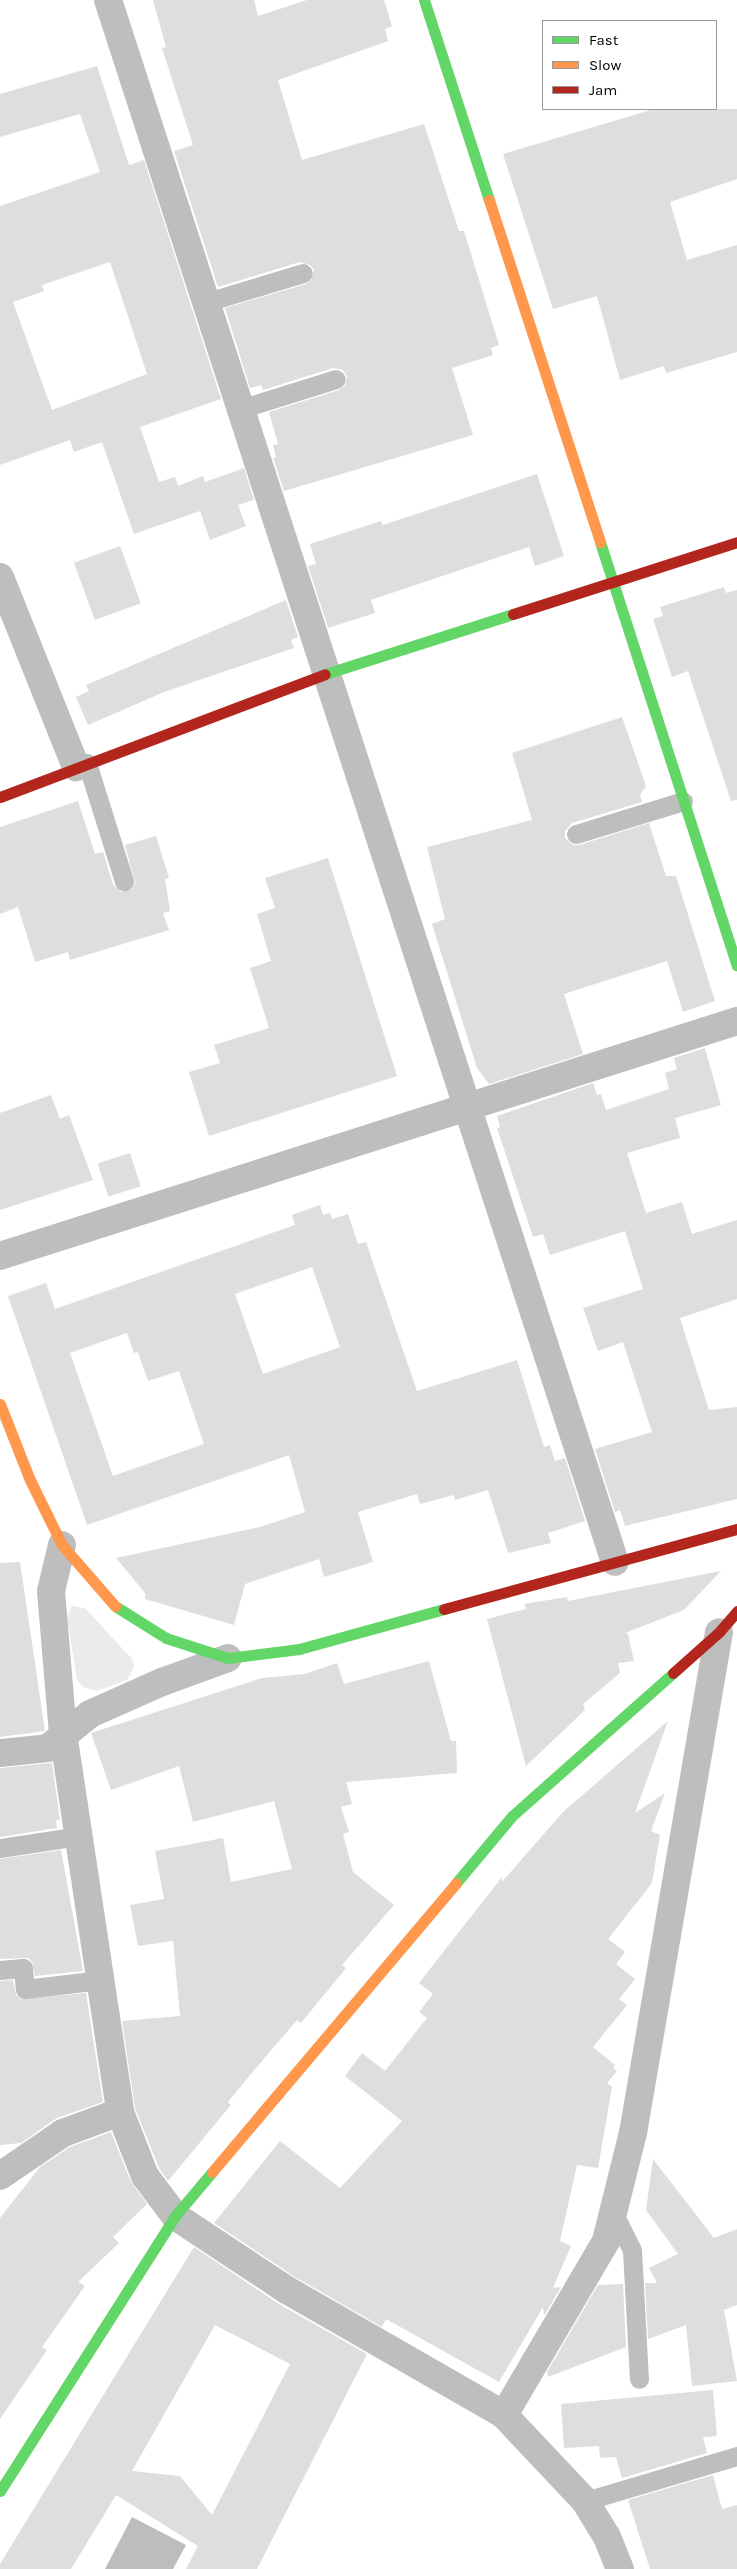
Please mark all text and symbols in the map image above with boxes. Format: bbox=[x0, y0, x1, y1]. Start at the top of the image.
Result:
legend bbox=[542, 20, 717, 110]
text: Fast bbox=[589, 31, 618, 49]
text: Slow bbox=[589, 56, 621, 74]
text: Jam bbox=[589, 81, 617, 99]

